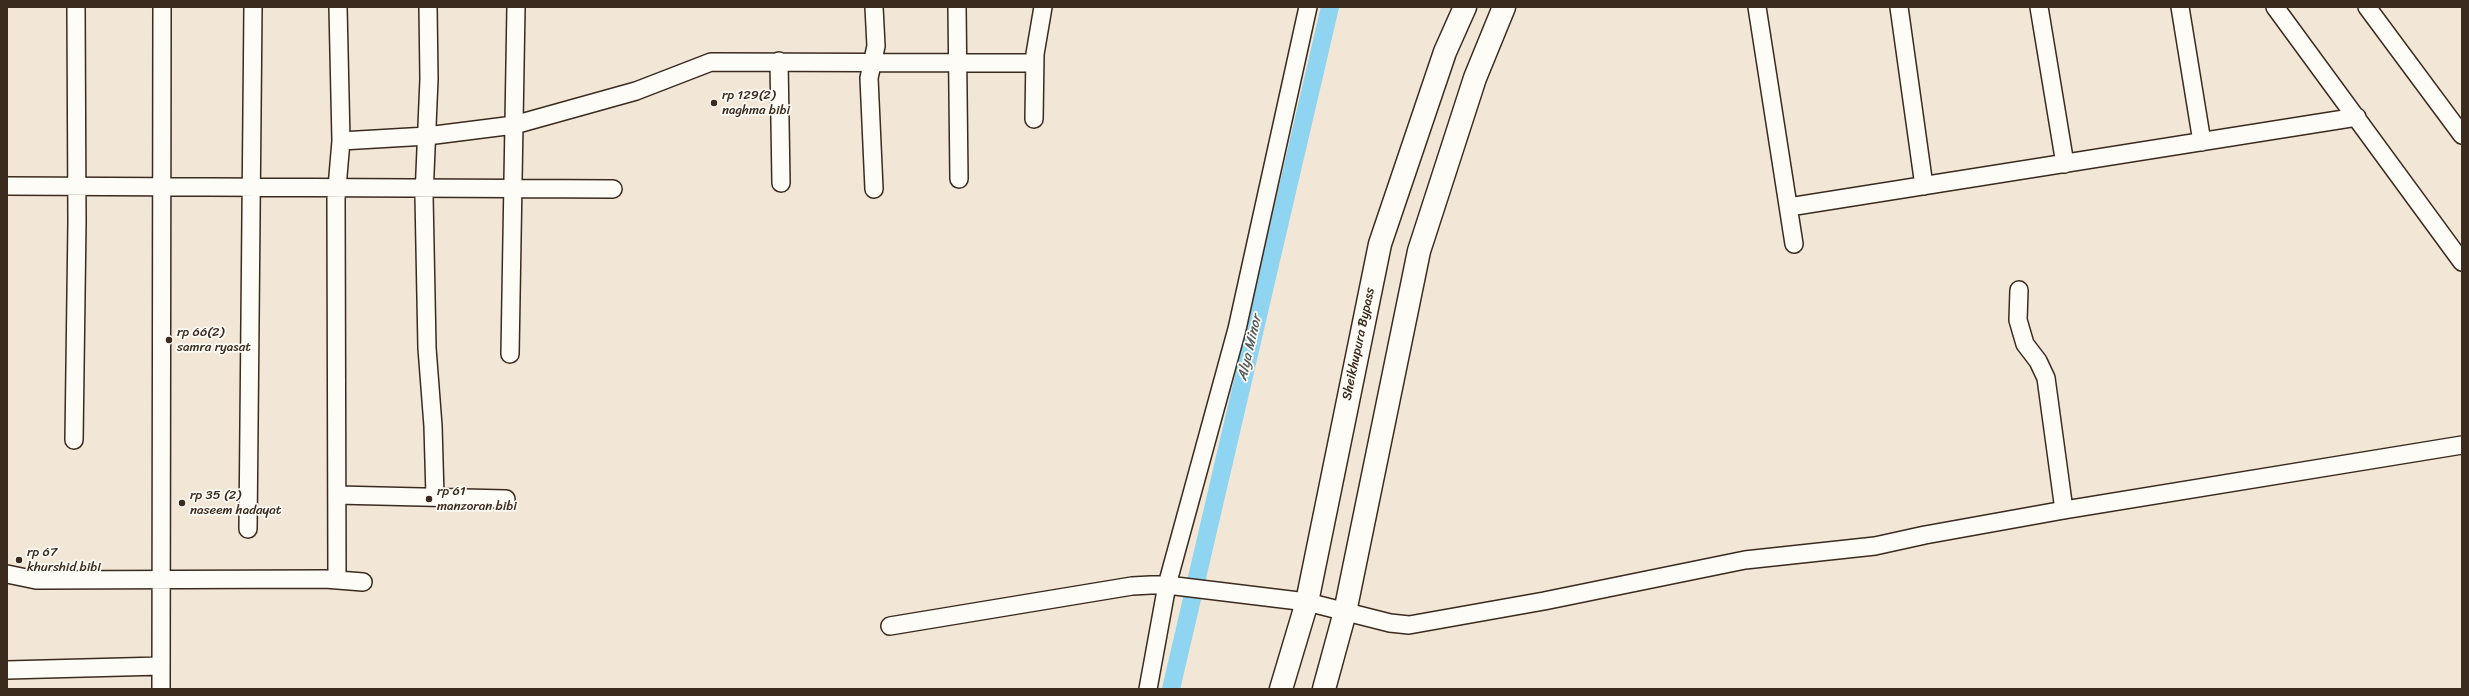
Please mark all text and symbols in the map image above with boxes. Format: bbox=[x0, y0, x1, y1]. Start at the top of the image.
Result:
place label: rp 129(2) naghma bibi bbox=[722, 88, 790, 119]
marker: rp 129(2) naghma bibi bbox=[709, 98, 719, 108]
street label: Sheikhupura Bypass bbox=[1339, 286, 1379, 402]
water label: Alya Minor bbox=[1234, 314, 1266, 382]
place label: rp 66(2) samra ryasat bbox=[177, 325, 251, 356]
marker: rp 66(2) samra ryasat bbox=[164, 335, 174, 345]
place label: rp 61 manzoran bibi bbox=[437, 484, 517, 515]
place label: rp 35 (2) naseem hadayat bbox=[190, 488, 281, 519]
marker: rp 61 manzoran bibi bbox=[424, 494, 434, 504]
marker: rp 35 (2) naseem hadayat bbox=[177, 498, 187, 508]
place label: rp 67 khurshid bibi bbox=[27, 545, 101, 576]
marker: rp 67 khurshid bibi bbox=[14, 555, 24, 565]

